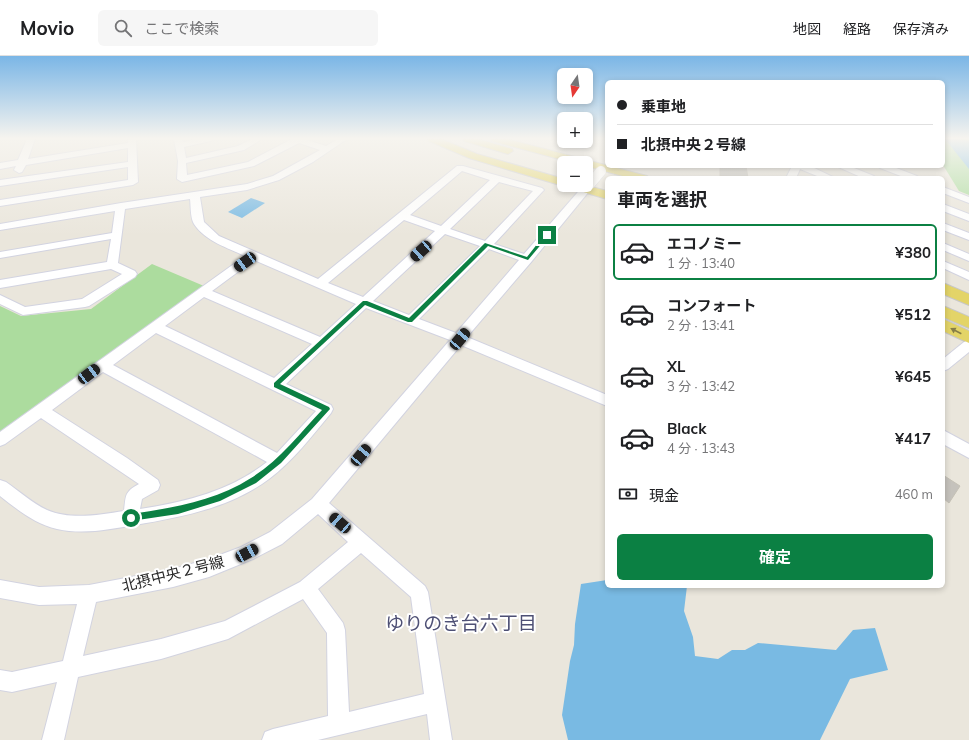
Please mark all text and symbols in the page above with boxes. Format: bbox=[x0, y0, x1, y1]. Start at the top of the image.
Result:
search box bbox=[98, 10, 378, 46]
text: Movio bbox=[20, 16, 74, 40]
icon: search bbox=[112, 17, 134, 39]
text: ここで検索 bbox=[144, 19, 219, 38]
text: 地図 bbox=[793, 20, 821, 38]
text: 経路 bbox=[843, 20, 871, 38]
text: 保存済み bbox=[893, 20, 949, 38]
north arrow bbox=[557, 68, 593, 104]
map controls bbox=[557, 68, 593, 192]
text: 乗車地 bbox=[641, 97, 686, 116]
button: + bbox=[557, 112, 593, 148]
text: 北摂中央２号線 bbox=[641, 135, 746, 154]
button: − bbox=[557, 156, 593, 192]
text: 車両を選択 bbox=[617, 188, 707, 211]
route end bbox=[538, 226, 556, 244]
icon: car bbox=[619, 234, 655, 270]
text: エコノミー bbox=[667, 234, 742, 253]
car bbox=[408, 239, 434, 263]
text: ¥380 bbox=[895, 243, 931, 262]
car bbox=[232, 250, 258, 274]
text: 1 分 · 13:40 bbox=[667, 255, 735, 271]
icon: car bbox=[619, 296, 655, 332]
text: コンフォート bbox=[667, 296, 757, 315]
text: ¥512 bbox=[895, 305, 931, 324]
text: 2 分 · 13:41 bbox=[667, 317, 735, 333]
car bbox=[448, 326, 472, 352]
one-way arrow bbox=[950, 328, 962, 334]
text: XL bbox=[667, 357, 685, 376]
icon: car bbox=[619, 358, 655, 394]
car bbox=[76, 362, 102, 386]
text: ¥645 bbox=[895, 367, 931, 386]
text: 3 分 · 13:42 bbox=[667, 378, 735, 394]
text: Black bbox=[667, 419, 706, 438]
icon: car bbox=[619, 420, 655, 456]
text: ¥417 bbox=[895, 429, 931, 448]
text: 4 分 · 13:43 bbox=[667, 440, 735, 456]
car bbox=[349, 442, 373, 468]
icon: cash bbox=[617, 483, 639, 505]
text: 現金 bbox=[649, 486, 679, 505]
text: 460 m bbox=[895, 486, 933, 502]
route start bbox=[122, 509, 140, 527]
car bbox=[327, 511, 353, 535]
button: 確定 bbox=[617, 534, 933, 580]
car bbox=[234, 542, 260, 564]
street label: 北摂中央２号線 bbox=[120, 552, 226, 595]
district label: ゆりのき台六丁目 bbox=[385, 611, 537, 635]

